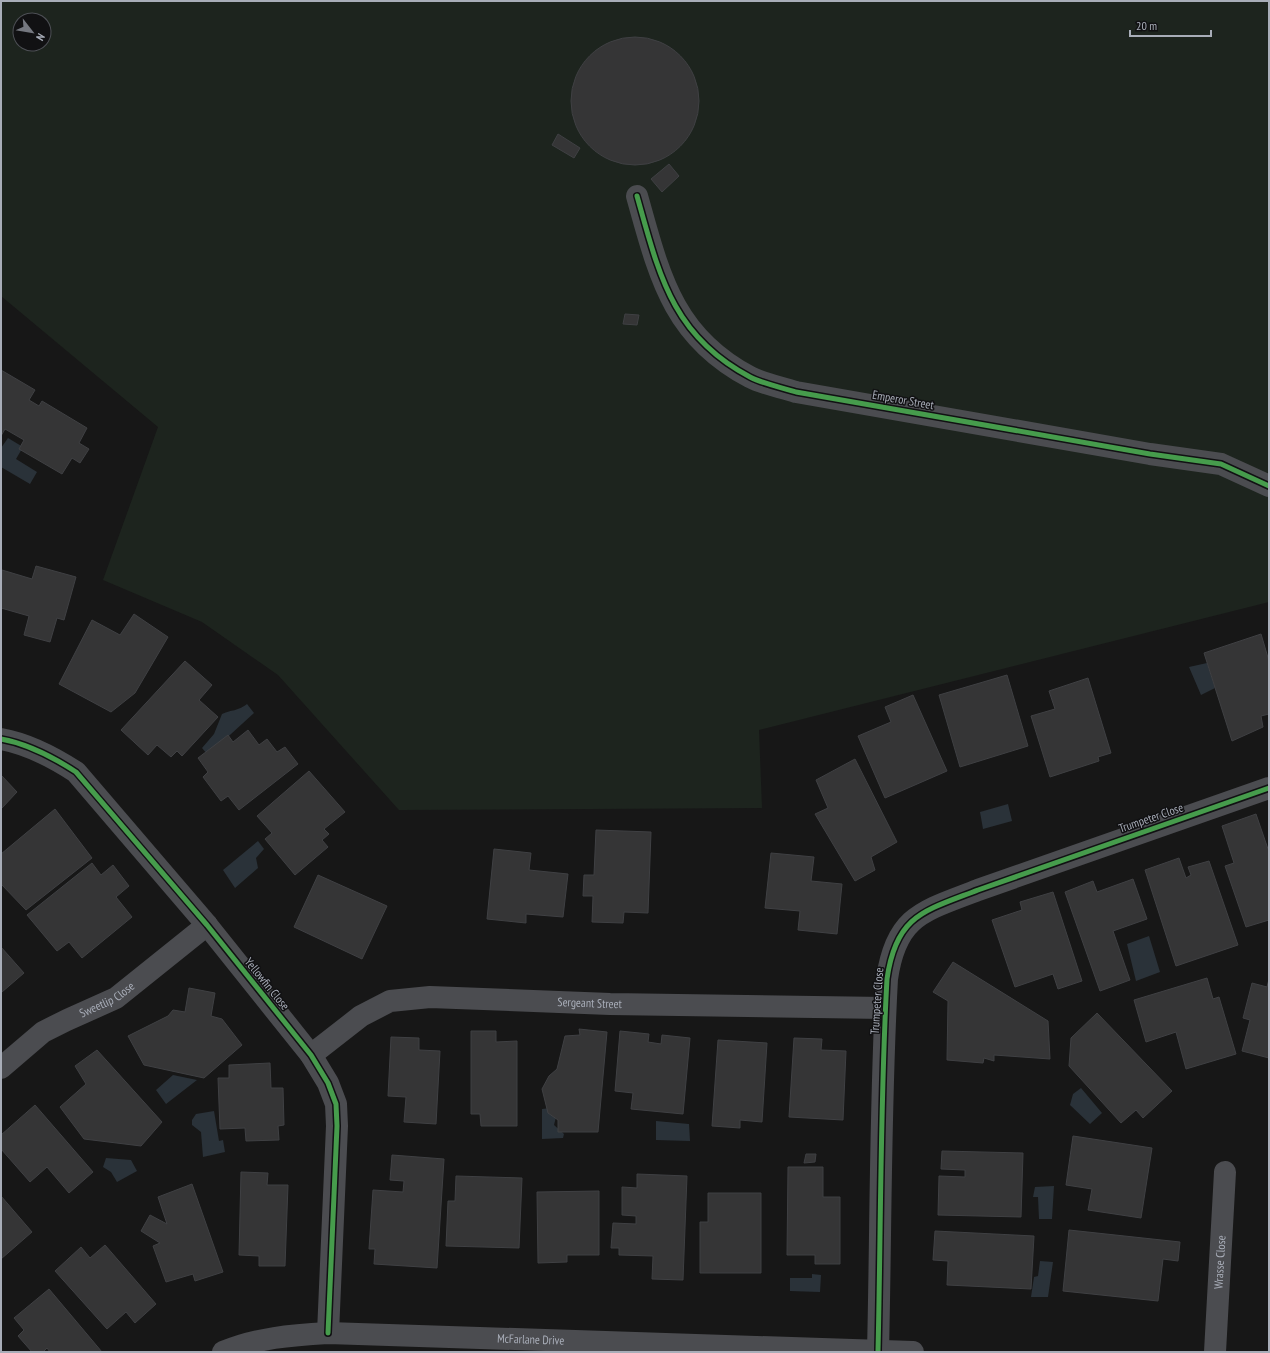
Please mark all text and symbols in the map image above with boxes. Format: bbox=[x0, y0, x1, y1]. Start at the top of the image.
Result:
north arrow bbox=[12, 12, 52, 52]
scale bar bbox=[1130, 12, 1211, 38]
text: 20 m bbox=[1136, 18, 1157, 33]
text: N bbox=[33, 31, 48, 43]
street label: Emperor Street bbox=[871, 387, 936, 412]
street label: Trumpeter Close bbox=[1117, 799, 1185, 836]
street label: Yellowfin Close bbox=[242, 955, 293, 1013]
street label: Trumpeter Close bbox=[867, 967, 886, 1035]
street label: Sweetlip Close bbox=[77, 978, 137, 1021]
street label: Sergeant Street bbox=[557, 994, 623, 1011]
street label: Wrasse Close bbox=[1211, 1235, 1228, 1289]
street label: McFarlane Drive bbox=[497, 1330, 565, 1348]

